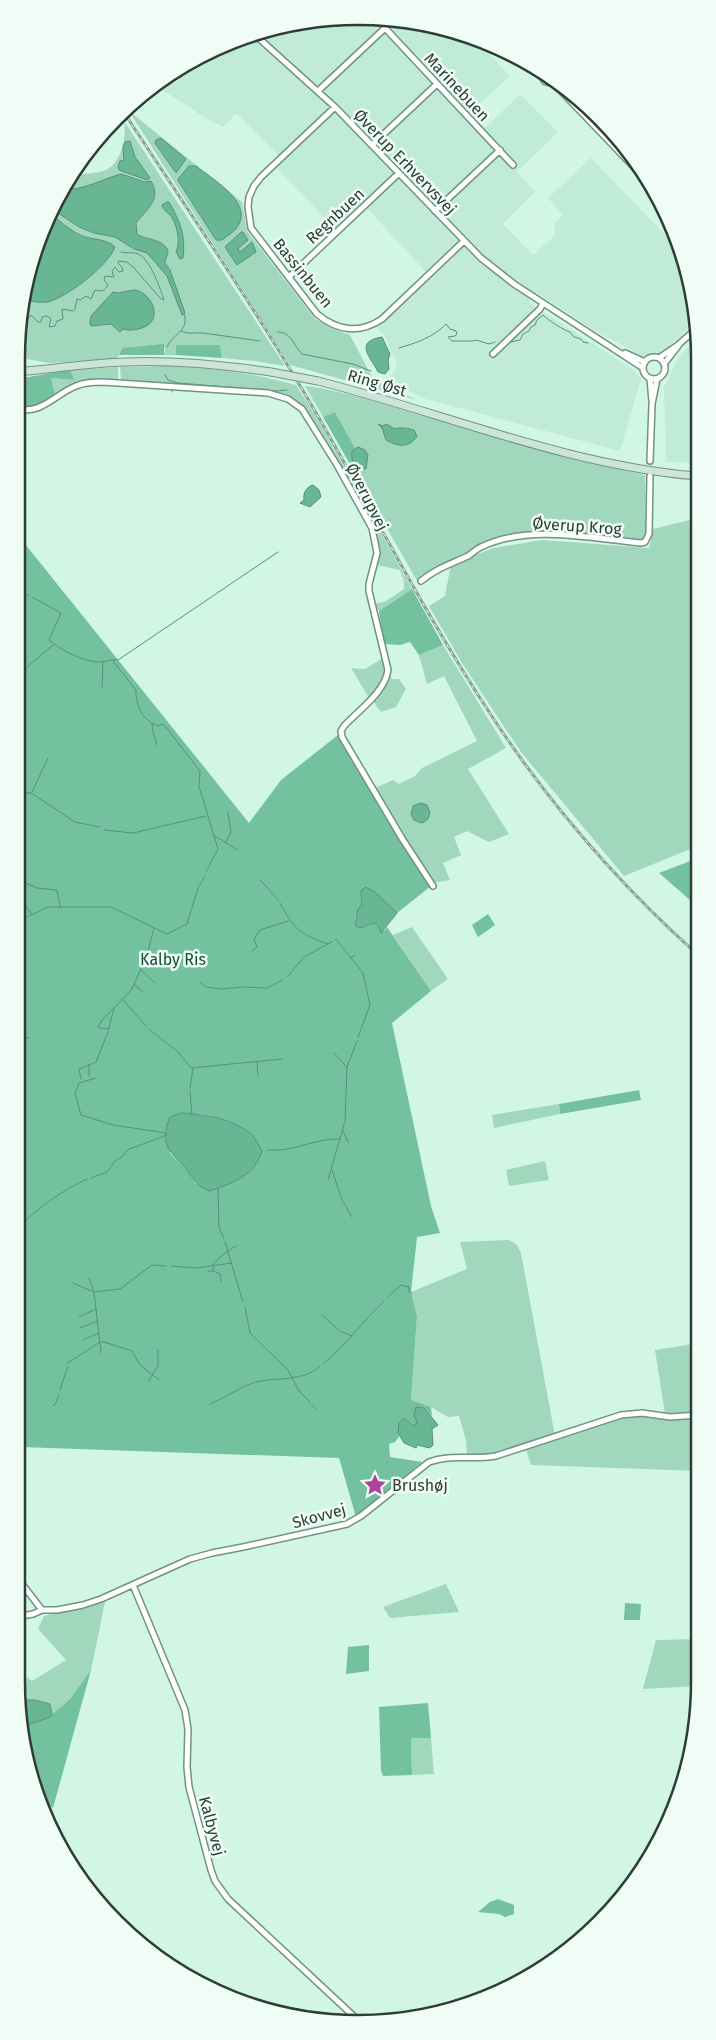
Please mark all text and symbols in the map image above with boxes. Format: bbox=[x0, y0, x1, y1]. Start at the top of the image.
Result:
street label: Marinebuen bbox=[420, 49, 494, 125]
street label: Øverup Erhvervsvej bbox=[350, 105, 460, 219]
street label: Regnbuen bbox=[302, 184, 368, 248]
street label: Bassinbuen bbox=[269, 234, 337, 312]
street label: Ring Øst bbox=[345, 366, 409, 401]
street label: Øverupvej bbox=[342, 460, 392, 534]
street label: Øverup Krog bbox=[532, 513, 623, 539]
park label: Kalby Ris bbox=[140, 950, 206, 969]
place icon: Brushøj bbox=[362, 1472, 388, 1498]
place label: Brushøj bbox=[392, 1476, 448, 1495]
street label: Skovvej bbox=[290, 1500, 348, 1532]
street label: Kalbyvej bbox=[195, 1794, 229, 1858]

